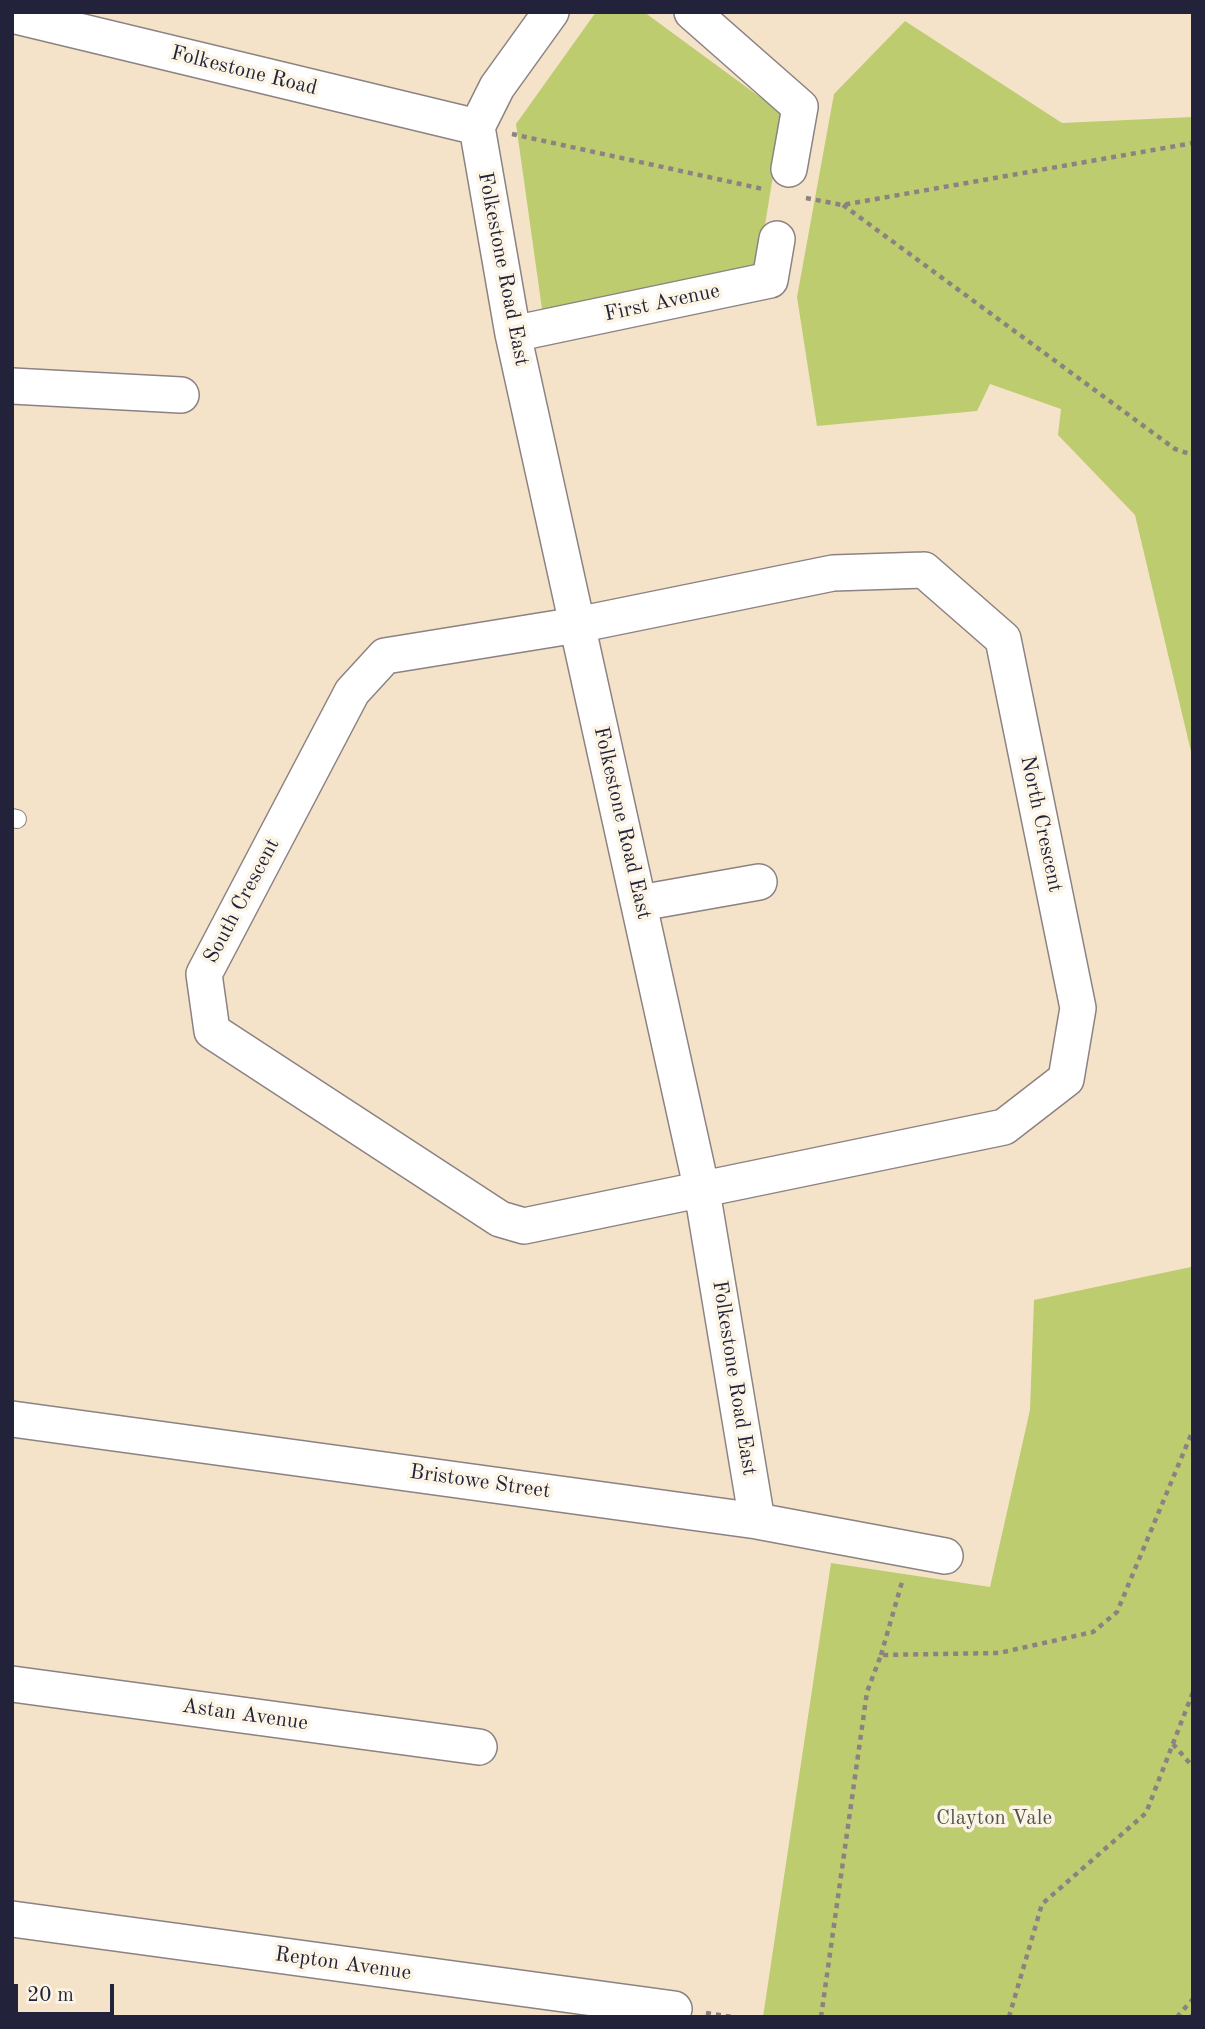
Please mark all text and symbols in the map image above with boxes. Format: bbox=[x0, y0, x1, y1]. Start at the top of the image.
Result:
street label: Folkestone Road bbox=[168, 41, 320, 101]
street label: Folkestone Road East bbox=[472, 170, 534, 368]
street label: First Avenue bbox=[602, 278, 722, 328]
street label: Folkestone Road East bbox=[588, 724, 656, 922]
street label: North Crescent bbox=[1014, 753, 1068, 895]
street label: South Crescent bbox=[198, 834, 286, 968]
street label: Folkestone Road East bbox=[706, 1279, 762, 1477]
street label: Bristowe Street bbox=[408, 1460, 552, 1504]
street label: Astan Avenue bbox=[180, 1694, 310, 1736]
park label: Clayton Vale bbox=[936, 1805, 1052, 1831]
street label: Repton Avenue bbox=[273, 1942, 413, 1986]
scale bar bbox=[18, 1969, 117, 2013]
text: 20 m bbox=[27, 1985, 74, 2006]

